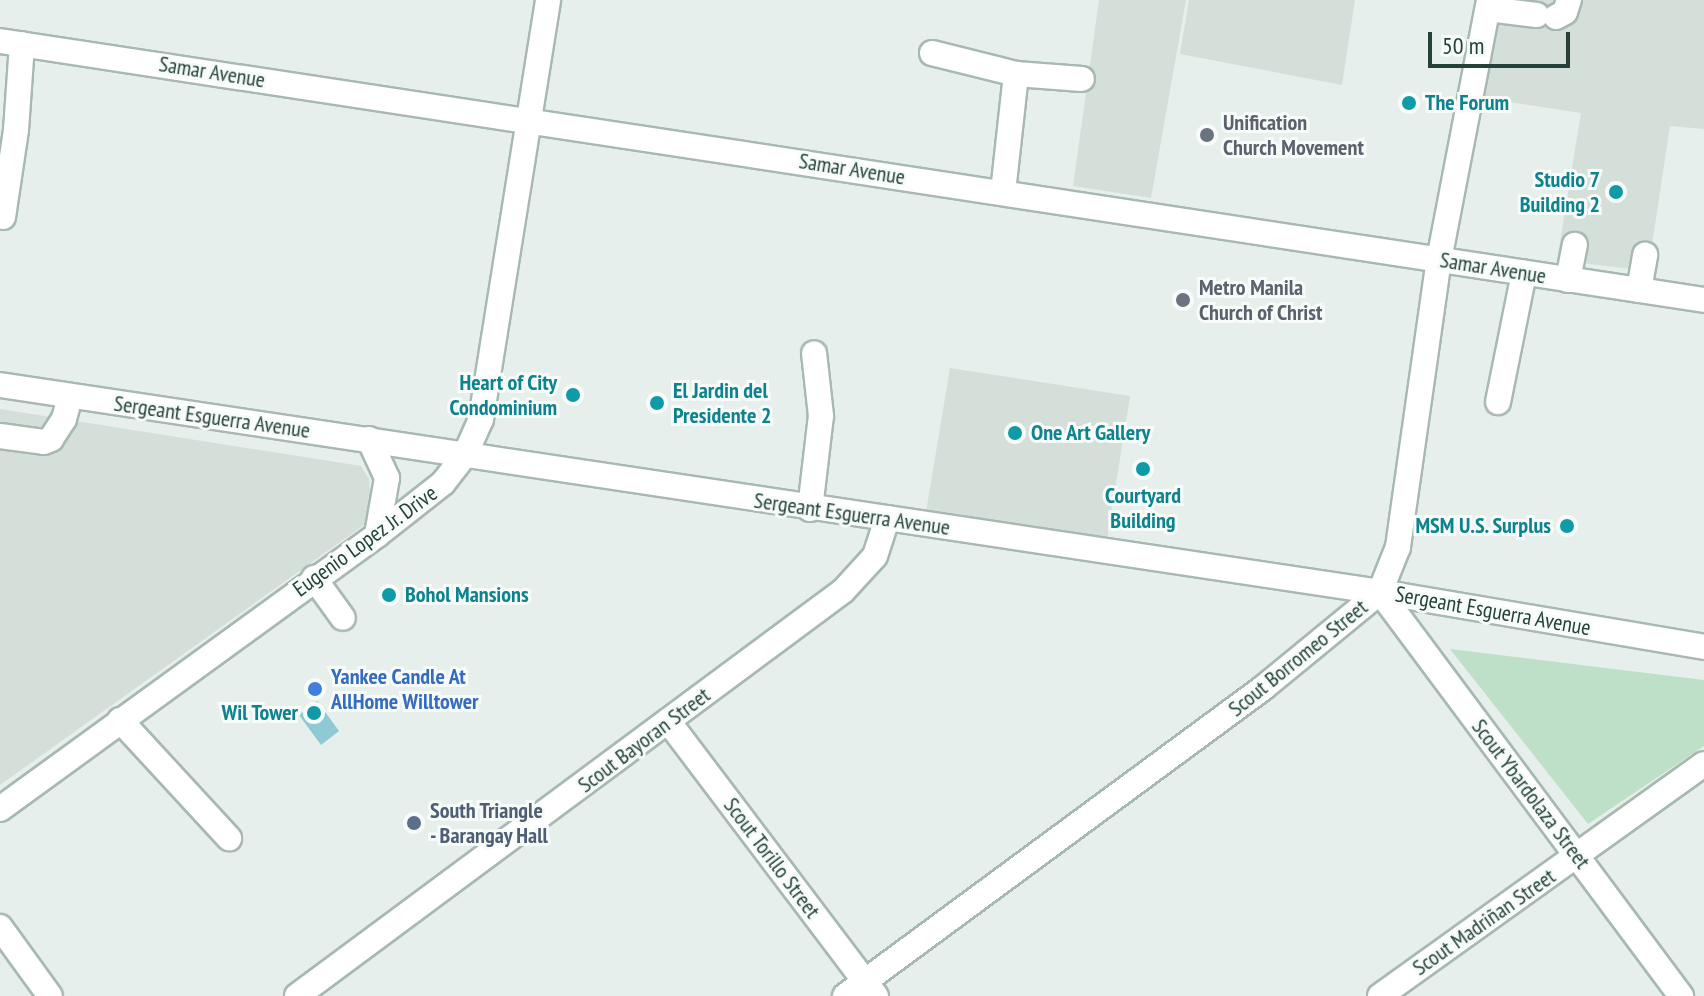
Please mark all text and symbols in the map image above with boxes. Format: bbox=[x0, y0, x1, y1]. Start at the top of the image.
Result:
scale bar bbox=[1432, 16, 1574, 66]
text: 50 m bbox=[1442, 30, 1484, 61]
street label: Samar Avenue bbox=[157, 51, 267, 93]
place label: The Forum bbox=[1425, 90, 1509, 116]
marker: The Forum bbox=[1400, 94, 1418, 112]
place label: Unification Church Movement bbox=[1223, 109, 1364, 160]
marker: Unification Church Movement bbox=[1198, 126, 1216, 144]
street label: Samar Avenue bbox=[797, 148, 907, 190]
place label: Studio 7 Building 2 bbox=[1520, 166, 1600, 218]
marker: Studio 7 Building 2 bbox=[1607, 183, 1625, 201]
street label: Samar Avenue bbox=[1438, 247, 1548, 289]
place label: Metro Manila Church of Christ bbox=[1199, 274, 1323, 326]
marker: Metro Manila Church of Christ bbox=[1174, 291, 1192, 309]
place label: Heart of City Condominium bbox=[450, 369, 557, 420]
place label: El Jardin del Presidente 2 bbox=[673, 377, 771, 428]
marker: Heart of City Condominium bbox=[564, 386, 582, 404]
street label: Sergeant Esguerra Avenue bbox=[112, 390, 312, 444]
marker: El Jardin del Presidente 2 bbox=[648, 394, 666, 412]
place label: One Art Gallery bbox=[1031, 420, 1151, 446]
marker: One Art Gallery bbox=[1006, 424, 1024, 442]
marker: Courtyard Building bbox=[1134, 460, 1152, 478]
street label: Eugenio Lopez Jr. Drive bbox=[287, 479, 443, 603]
place label: Courtyard Building bbox=[1105, 482, 1181, 534]
street label: Sergeant Esguerra Avenue bbox=[752, 487, 952, 541]
place label: MSM U.S. Surplus bbox=[1414, 513, 1551, 539]
marker: MSM U.S. Surplus bbox=[1558, 517, 1576, 535]
street label: Sergeant Esguerra Avenue bbox=[1393, 581, 1593, 641]
place label: Bohol Mansions bbox=[405, 582, 529, 608]
marker: Bohol Mansions bbox=[380, 586, 398, 604]
street label: Scout Borromeo Street bbox=[1223, 594, 1373, 722]
place label: Yankee Candle At AllHome Willtower bbox=[331, 663, 479, 714]
marker: Yankee Candle At AllHome Willtower bbox=[306, 680, 324, 698]
street label: Scout Bayoran Street bbox=[573, 682, 715, 798]
place label: Wil Tower bbox=[221, 700, 298, 726]
marker: Wil Tower bbox=[305, 704, 323, 722]
street label: Scout Ybardolaza Street bbox=[1466, 714, 1596, 874]
street label: Scout Torillo Street bbox=[718, 792, 826, 924]
place label: South Triangle - Barangay Hall bbox=[430, 797, 550, 848]
marker: South Triangle - Barangay Hall bbox=[405, 814, 423, 832]
street label: Scout Madriñan Street bbox=[1408, 863, 1560, 981]

